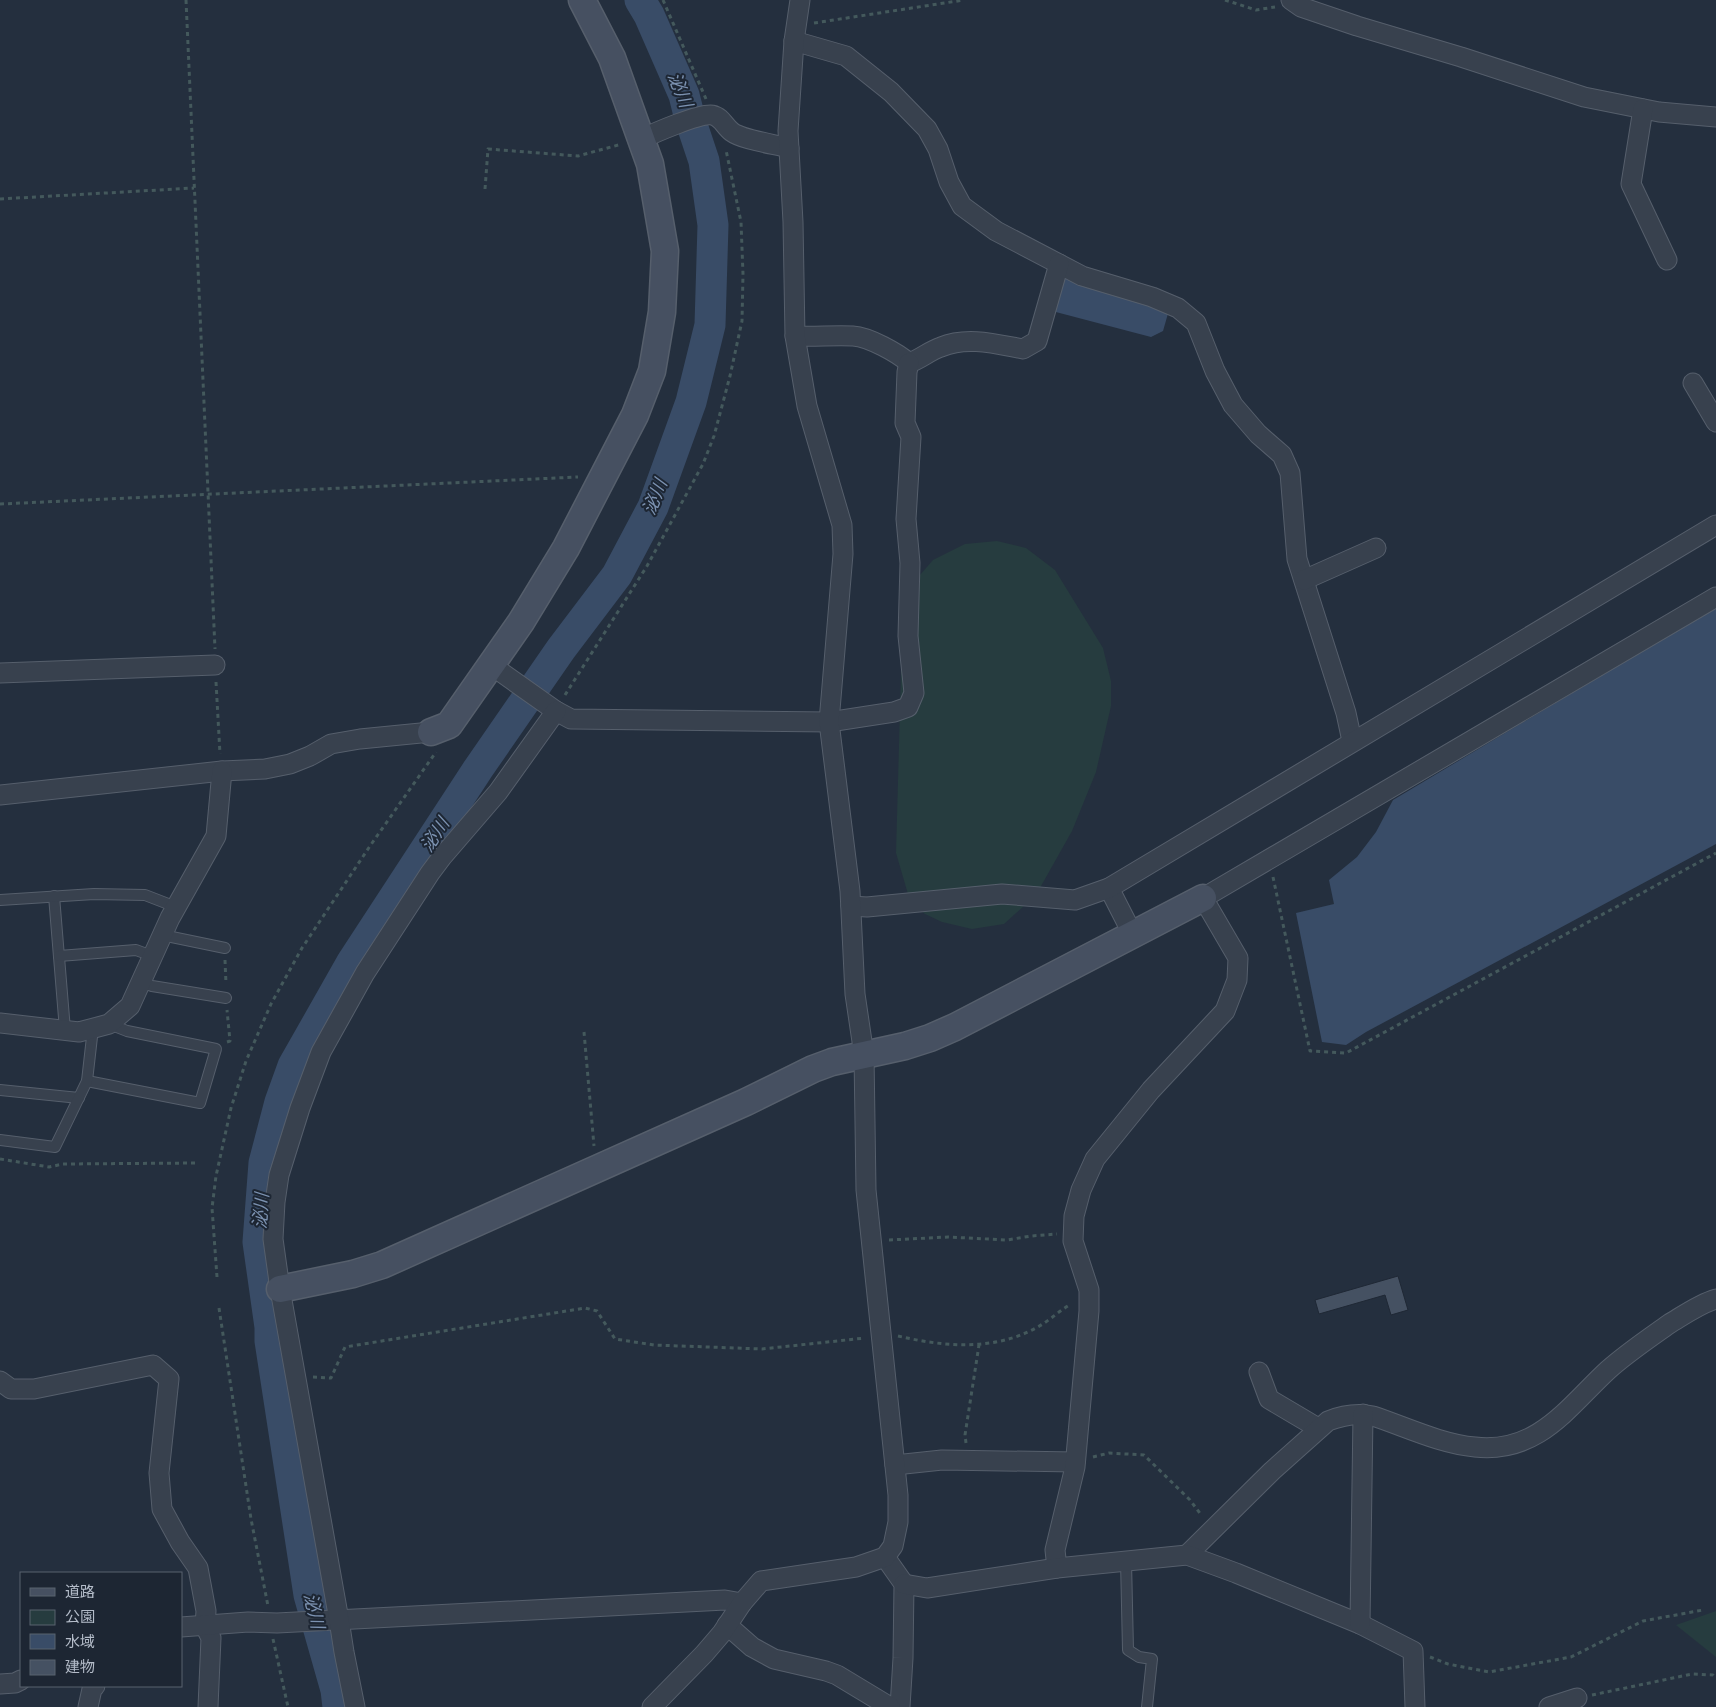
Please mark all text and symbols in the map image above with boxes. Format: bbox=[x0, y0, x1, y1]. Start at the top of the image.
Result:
water label: 泌川 bbox=[665, 69, 698, 112]
water label: 泌川 bbox=[638, 474, 671, 517]
water label: 泌川 bbox=[416, 812, 453, 855]
water label: 泌川 bbox=[249, 1190, 271, 1230]
legend bbox=[20, 1572, 182, 1687]
text: 道路 bbox=[65, 1583, 95, 1600]
water label: 泌川 bbox=[301, 1591, 329, 1633]
text: 公園 bbox=[65, 1608, 95, 1625]
text: 水域 bbox=[65, 1633, 95, 1650]
text: 建物 bbox=[65, 1658, 95, 1675]

